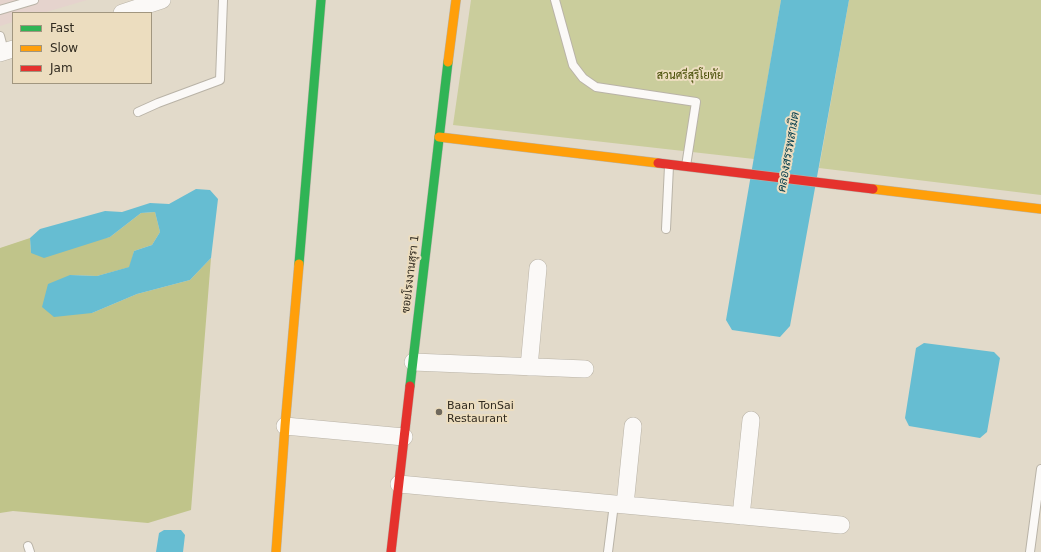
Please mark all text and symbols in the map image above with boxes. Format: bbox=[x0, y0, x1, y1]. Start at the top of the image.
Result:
legend bbox=[12, 12, 152, 84]
text: Fast bbox=[50, 21, 74, 35]
text: Slow bbox=[50, 41, 78, 55]
text: Jam bbox=[50, 61, 73, 75]
park label: สวนศรีสุริโยทัย bbox=[657, 69, 723, 83]
water label: คลองสรรพสามิต bbox=[775, 111, 803, 193]
street label: ซอยโรงงานสุรา 1 bbox=[400, 234, 422, 314]
place label: Baan TonSai Restaurant bbox=[447, 399, 514, 425]
marker: Baan TonSai Restaurant bbox=[434, 407, 444, 417]

